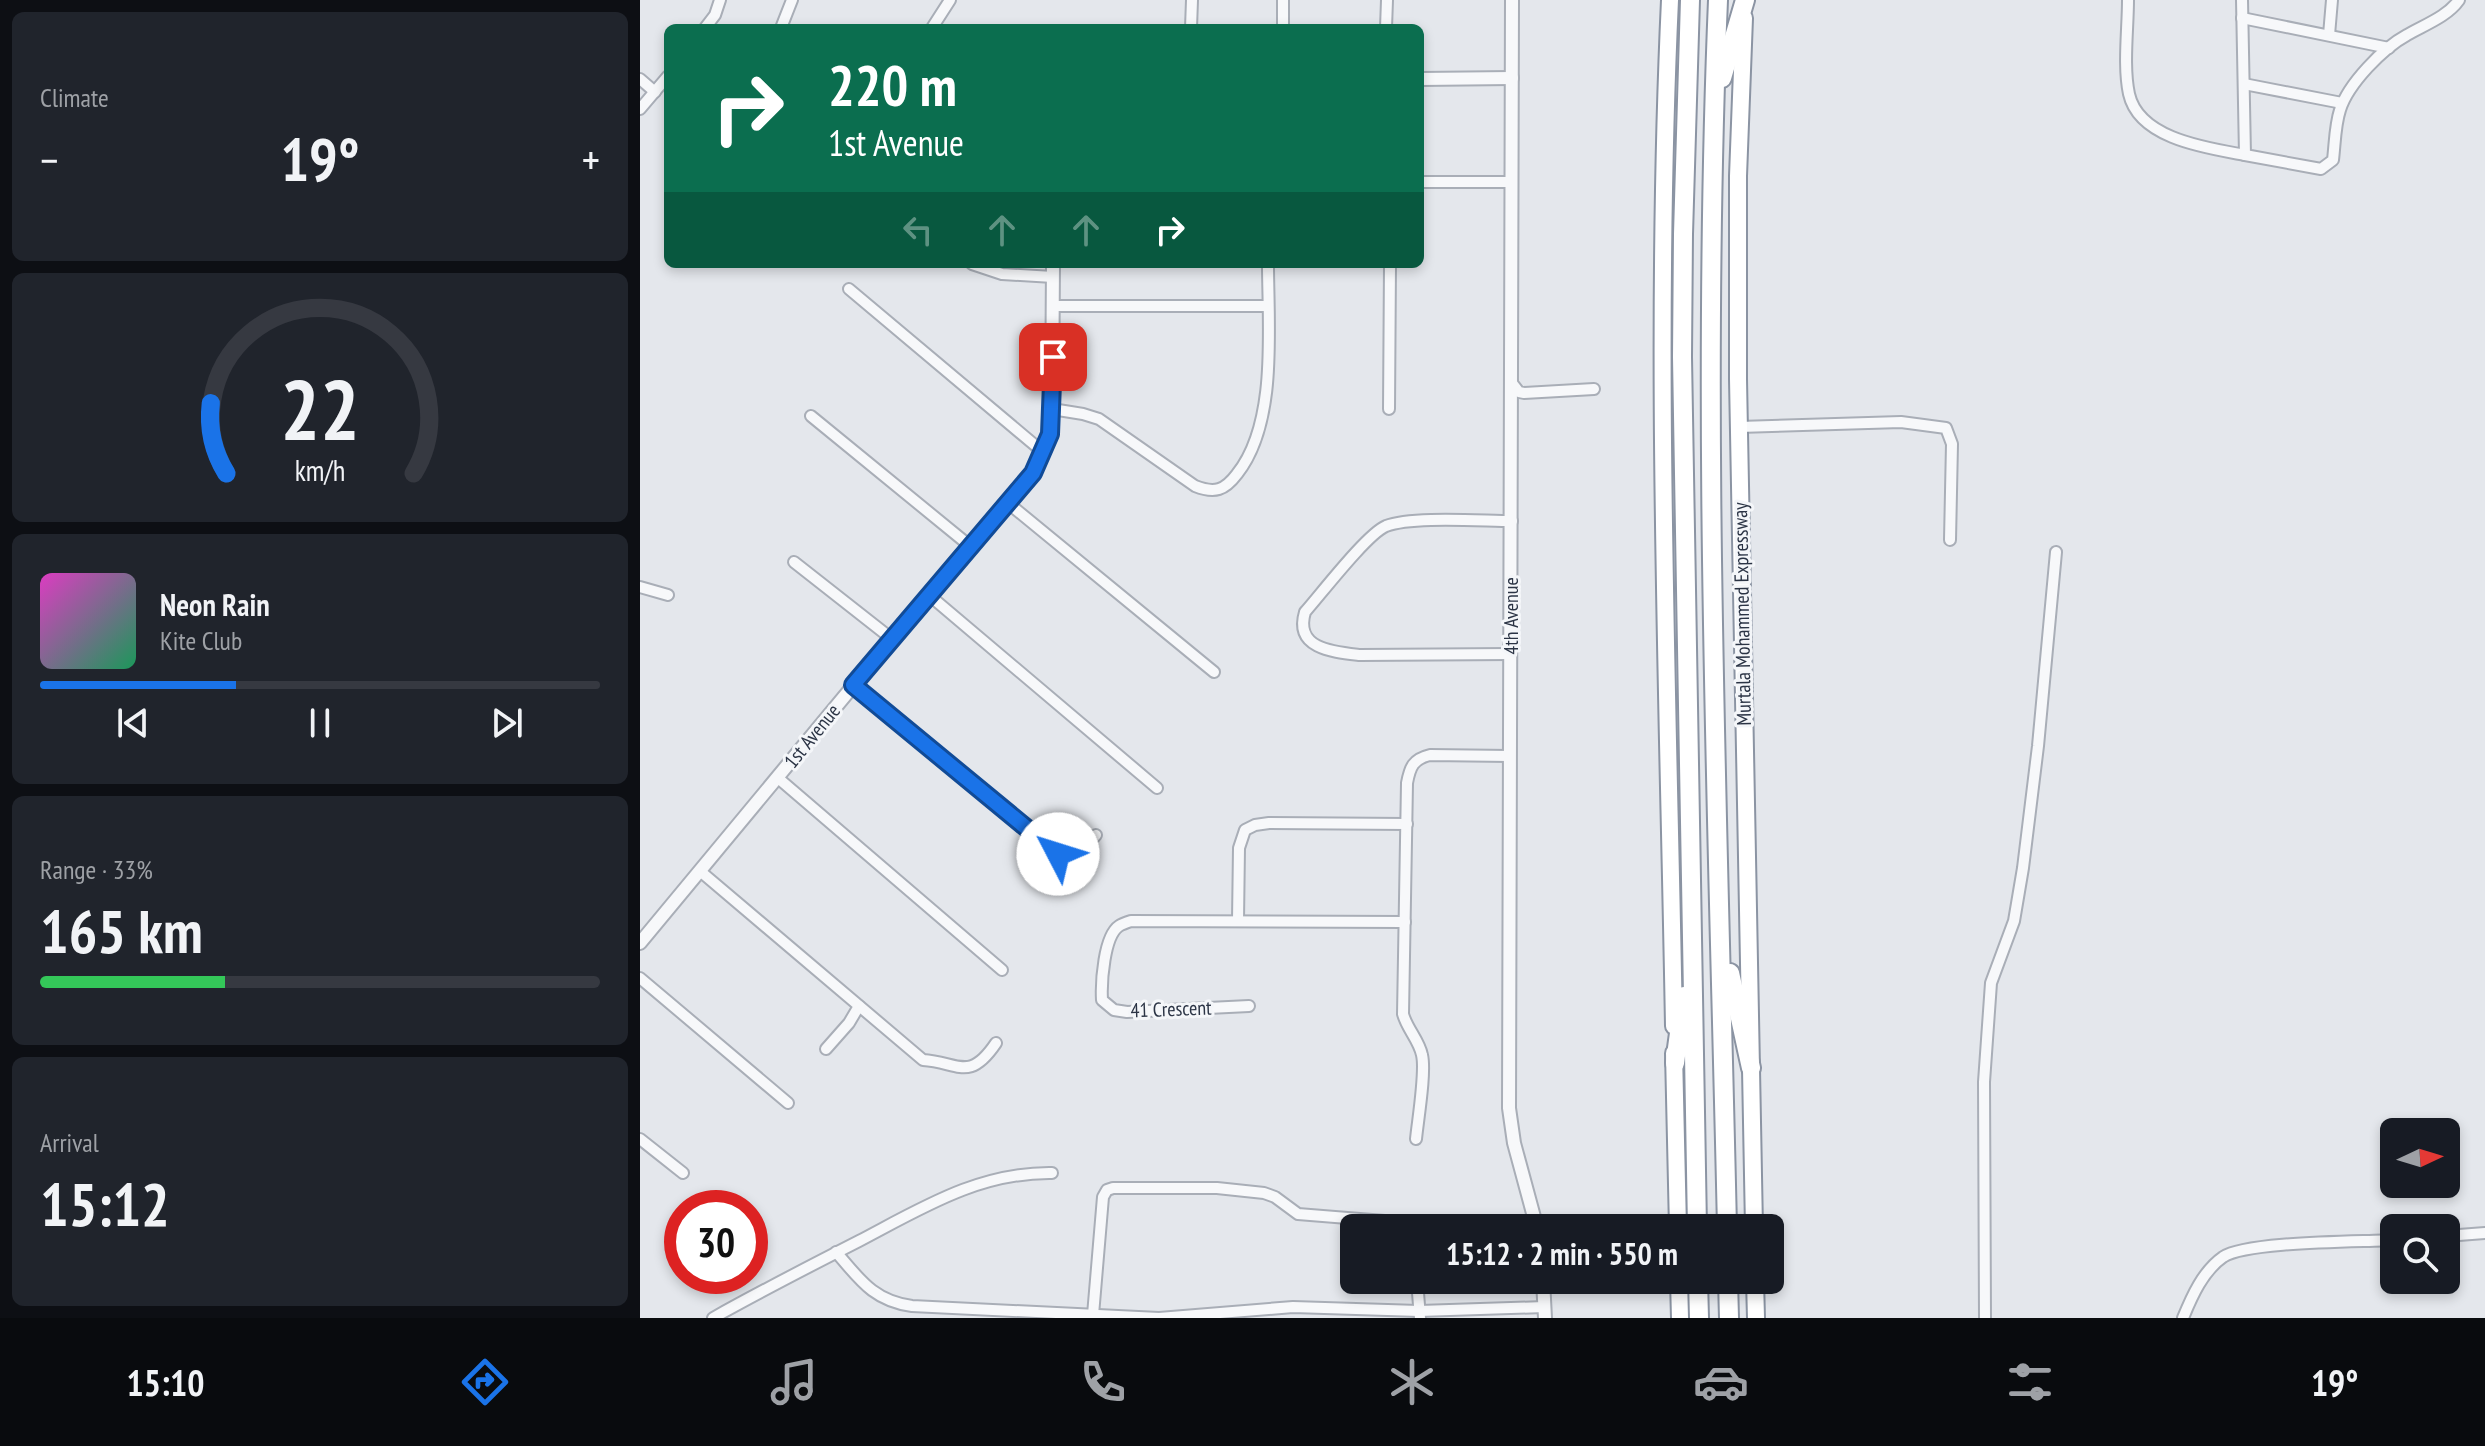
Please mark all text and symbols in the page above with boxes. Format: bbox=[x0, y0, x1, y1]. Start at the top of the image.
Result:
text: 220 m bbox=[828, 49, 957, 121]
icon: right bbox=[696, 56, 800, 160]
text: Climate bbox=[40, 81, 109, 114]
text: 1st Avenue bbox=[828, 119, 964, 166]
text: 19° bbox=[280, 120, 360, 198]
text: − bbox=[40, 131, 58, 188]
text: + bbox=[582, 131, 600, 188]
icon: left bbox=[896, 208, 940, 252]
icon: ahead bbox=[980, 208, 1024, 252]
icon: ahead bbox=[1064, 208, 1108, 252]
icon: right bbox=[1148, 208, 1192, 252]
pin bbox=[1019, 323, 1087, 391]
icon: arrive bbox=[1031, 335, 1075, 379]
text: 22 bbox=[280, 354, 360, 462]
text: km/h bbox=[295, 452, 345, 489]
street label: Murtala Mohammed Expressway bbox=[1727, 502, 1757, 726]
street label: 4th Avenue bbox=[1498, 577, 1524, 655]
text: Neon Rain bbox=[160, 585, 270, 624]
text: Kite Club bbox=[160, 624, 242, 657]
street label: 1st Avenue bbox=[778, 698, 846, 774]
icon: previous bbox=[111, 701, 155, 745]
icon: pause bbox=[298, 701, 342, 745]
icon: next bbox=[485, 701, 529, 745]
position arrow bbox=[1016, 812, 1100, 896]
text: Range · 33% bbox=[40, 853, 153, 886]
text: 165 km bbox=[40, 892, 203, 970]
street label: 41 Crescent bbox=[1130, 995, 1212, 1023]
north arrow bbox=[2380, 1118, 2460, 1198]
map controls bbox=[2380, 1118, 2460, 1294]
text: Arrival bbox=[40, 1126, 99, 1159]
text: 15:12 bbox=[40, 1165, 170, 1243]
speed limit sign: 30 bbox=[664, 1190, 768, 1294]
button: search bbox=[2380, 1214, 2460, 1294]
text: 15:12 · 2 min · 550 m bbox=[1446, 1234, 1678, 1273]
icon: directions bbox=[457, 1354, 513, 1410]
icon: music bbox=[766, 1354, 822, 1410]
icon: phone bbox=[1075, 1354, 1131, 1410]
icon: climate bbox=[1384, 1354, 1440, 1410]
icon: car bbox=[1693, 1354, 1749, 1410]
icon: filters bbox=[2002, 1354, 2058, 1410]
text: 15:10 bbox=[126, 1359, 204, 1406]
text: 19° bbox=[2311, 1359, 2358, 1406]

